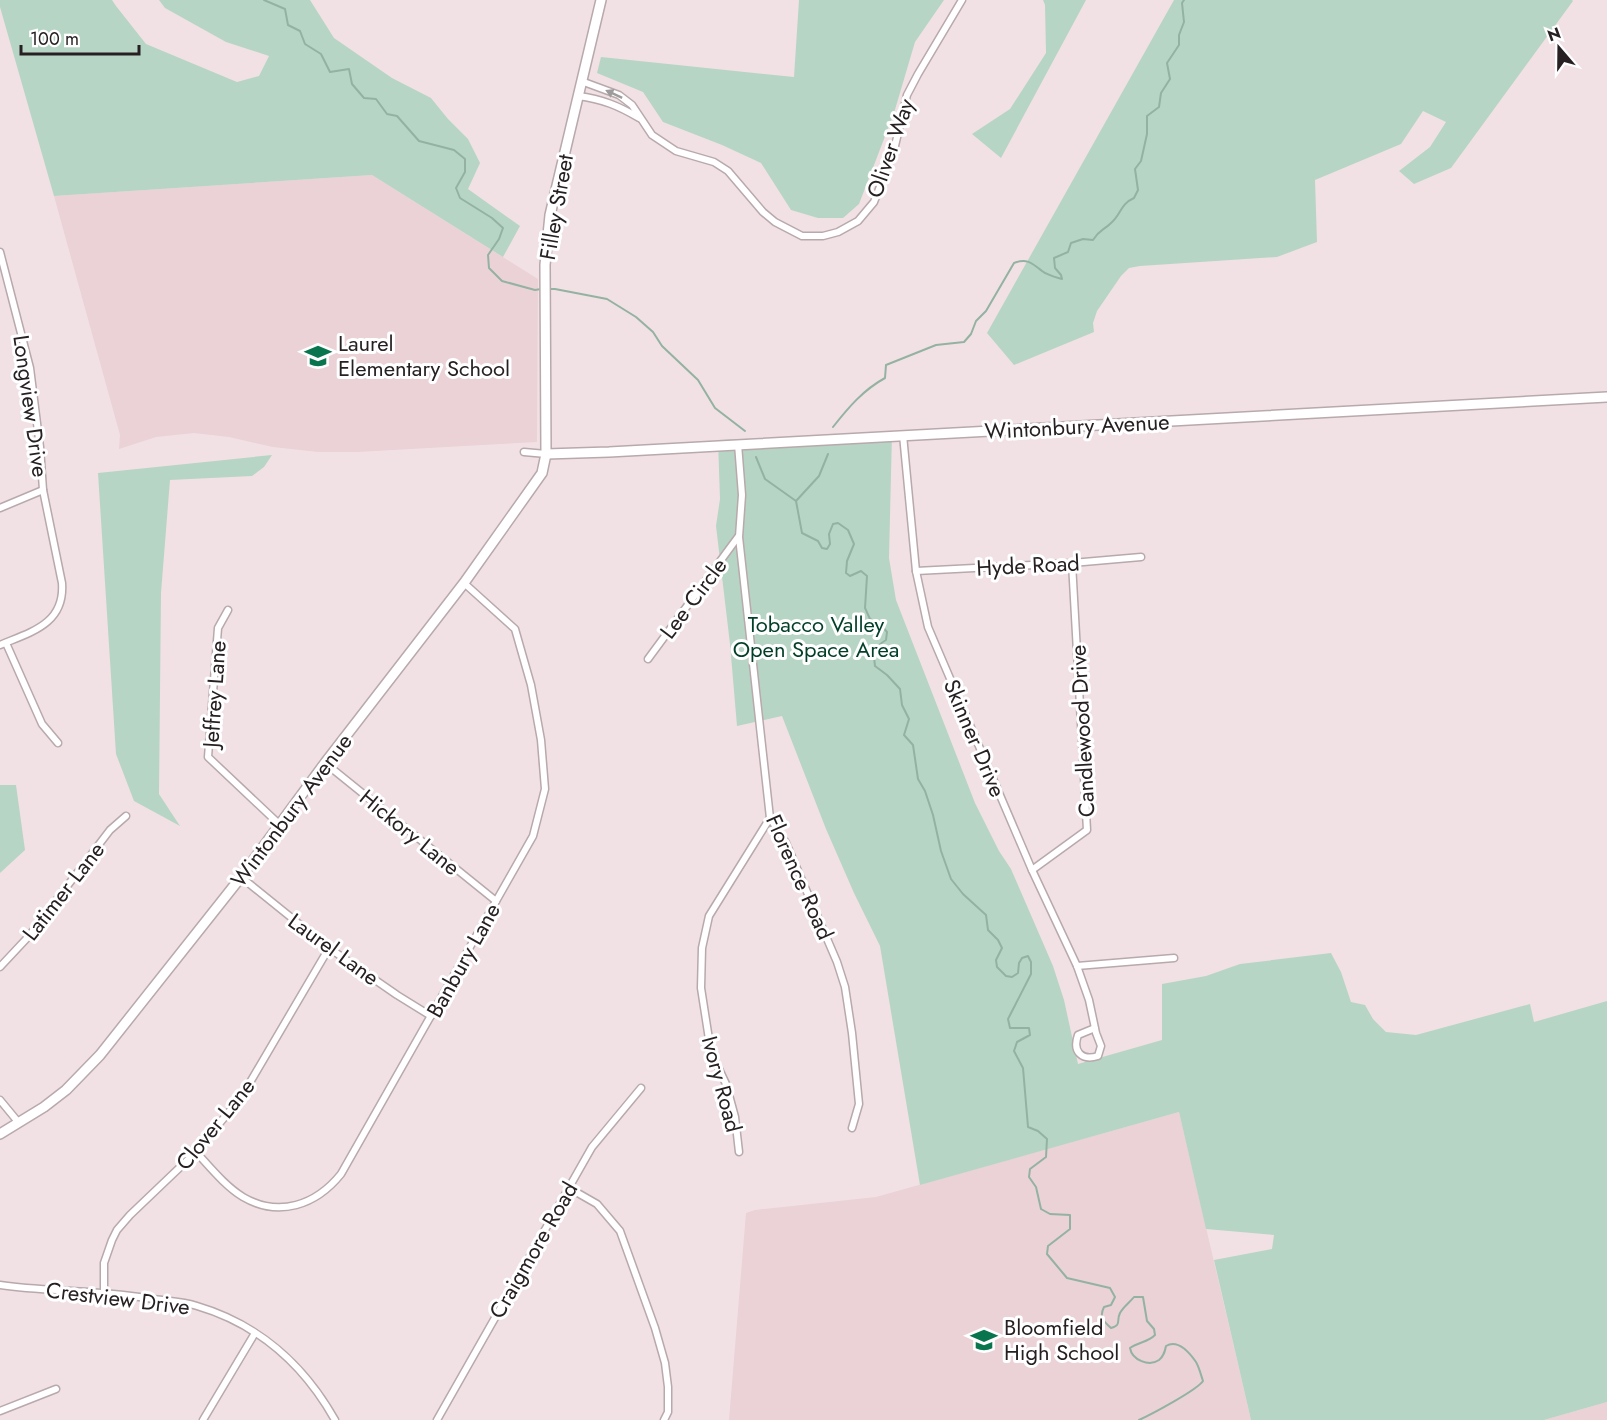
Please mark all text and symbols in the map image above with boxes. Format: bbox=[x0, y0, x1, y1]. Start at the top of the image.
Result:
scale bar bbox=[21, 18, 140, 56]
north arrow bbox=[1529, 18, 1589, 78]
text: N bbox=[1544, 21, 1564, 47]
text: 100 m bbox=[30, 26, 79, 52]
one-way arrow bbox=[606, 90, 623, 99]
street label: Oliver Way bbox=[858, 94, 922, 202]
street label: Filley Street bbox=[531, 151, 581, 262]
place label: Laurel Elementary School bbox=[338, 327, 510, 384]
street label: Longview Drive bbox=[5, 333, 57, 479]
school or university icon: Laurel Elementary School bbox=[303, 341, 333, 371]
street label: Wintonbury Avenue bbox=[984, 405, 1170, 447]
street label: Hyde Road bbox=[976, 546, 1080, 584]
street label: Lee Circle bbox=[652, 551, 734, 645]
park label: Tobacco Valley Open Space Area bbox=[733, 608, 899, 665]
street label: Jeffrey Lane bbox=[194, 639, 234, 752]
street label: Candlewood Drive bbox=[1062, 644, 1102, 818]
street label: Skinner Drive bbox=[936, 674, 1014, 802]
street label: Wintonbury Avenue bbox=[223, 726, 359, 894]
street label: Hickory Lane bbox=[353, 781, 467, 883]
street label: Florence Road bbox=[758, 809, 842, 945]
street label: Latimer Lane bbox=[14, 835, 112, 947]
street label: Banbury Lane bbox=[418, 897, 508, 1023]
street label: Laurel Lane bbox=[282, 905, 386, 993]
street label: Ivory Road bbox=[694, 1032, 750, 1136]
street label: Clover Lane bbox=[168, 1071, 262, 1177]
street label: Craigmore Road bbox=[481, 1176, 585, 1324]
street label: Crestview Drive bbox=[44, 1273, 192, 1323]
place label: Bloomfield High School bbox=[1004, 1311, 1119, 1368]
school or university icon: Bloomfield High School bbox=[969, 1325, 999, 1355]

